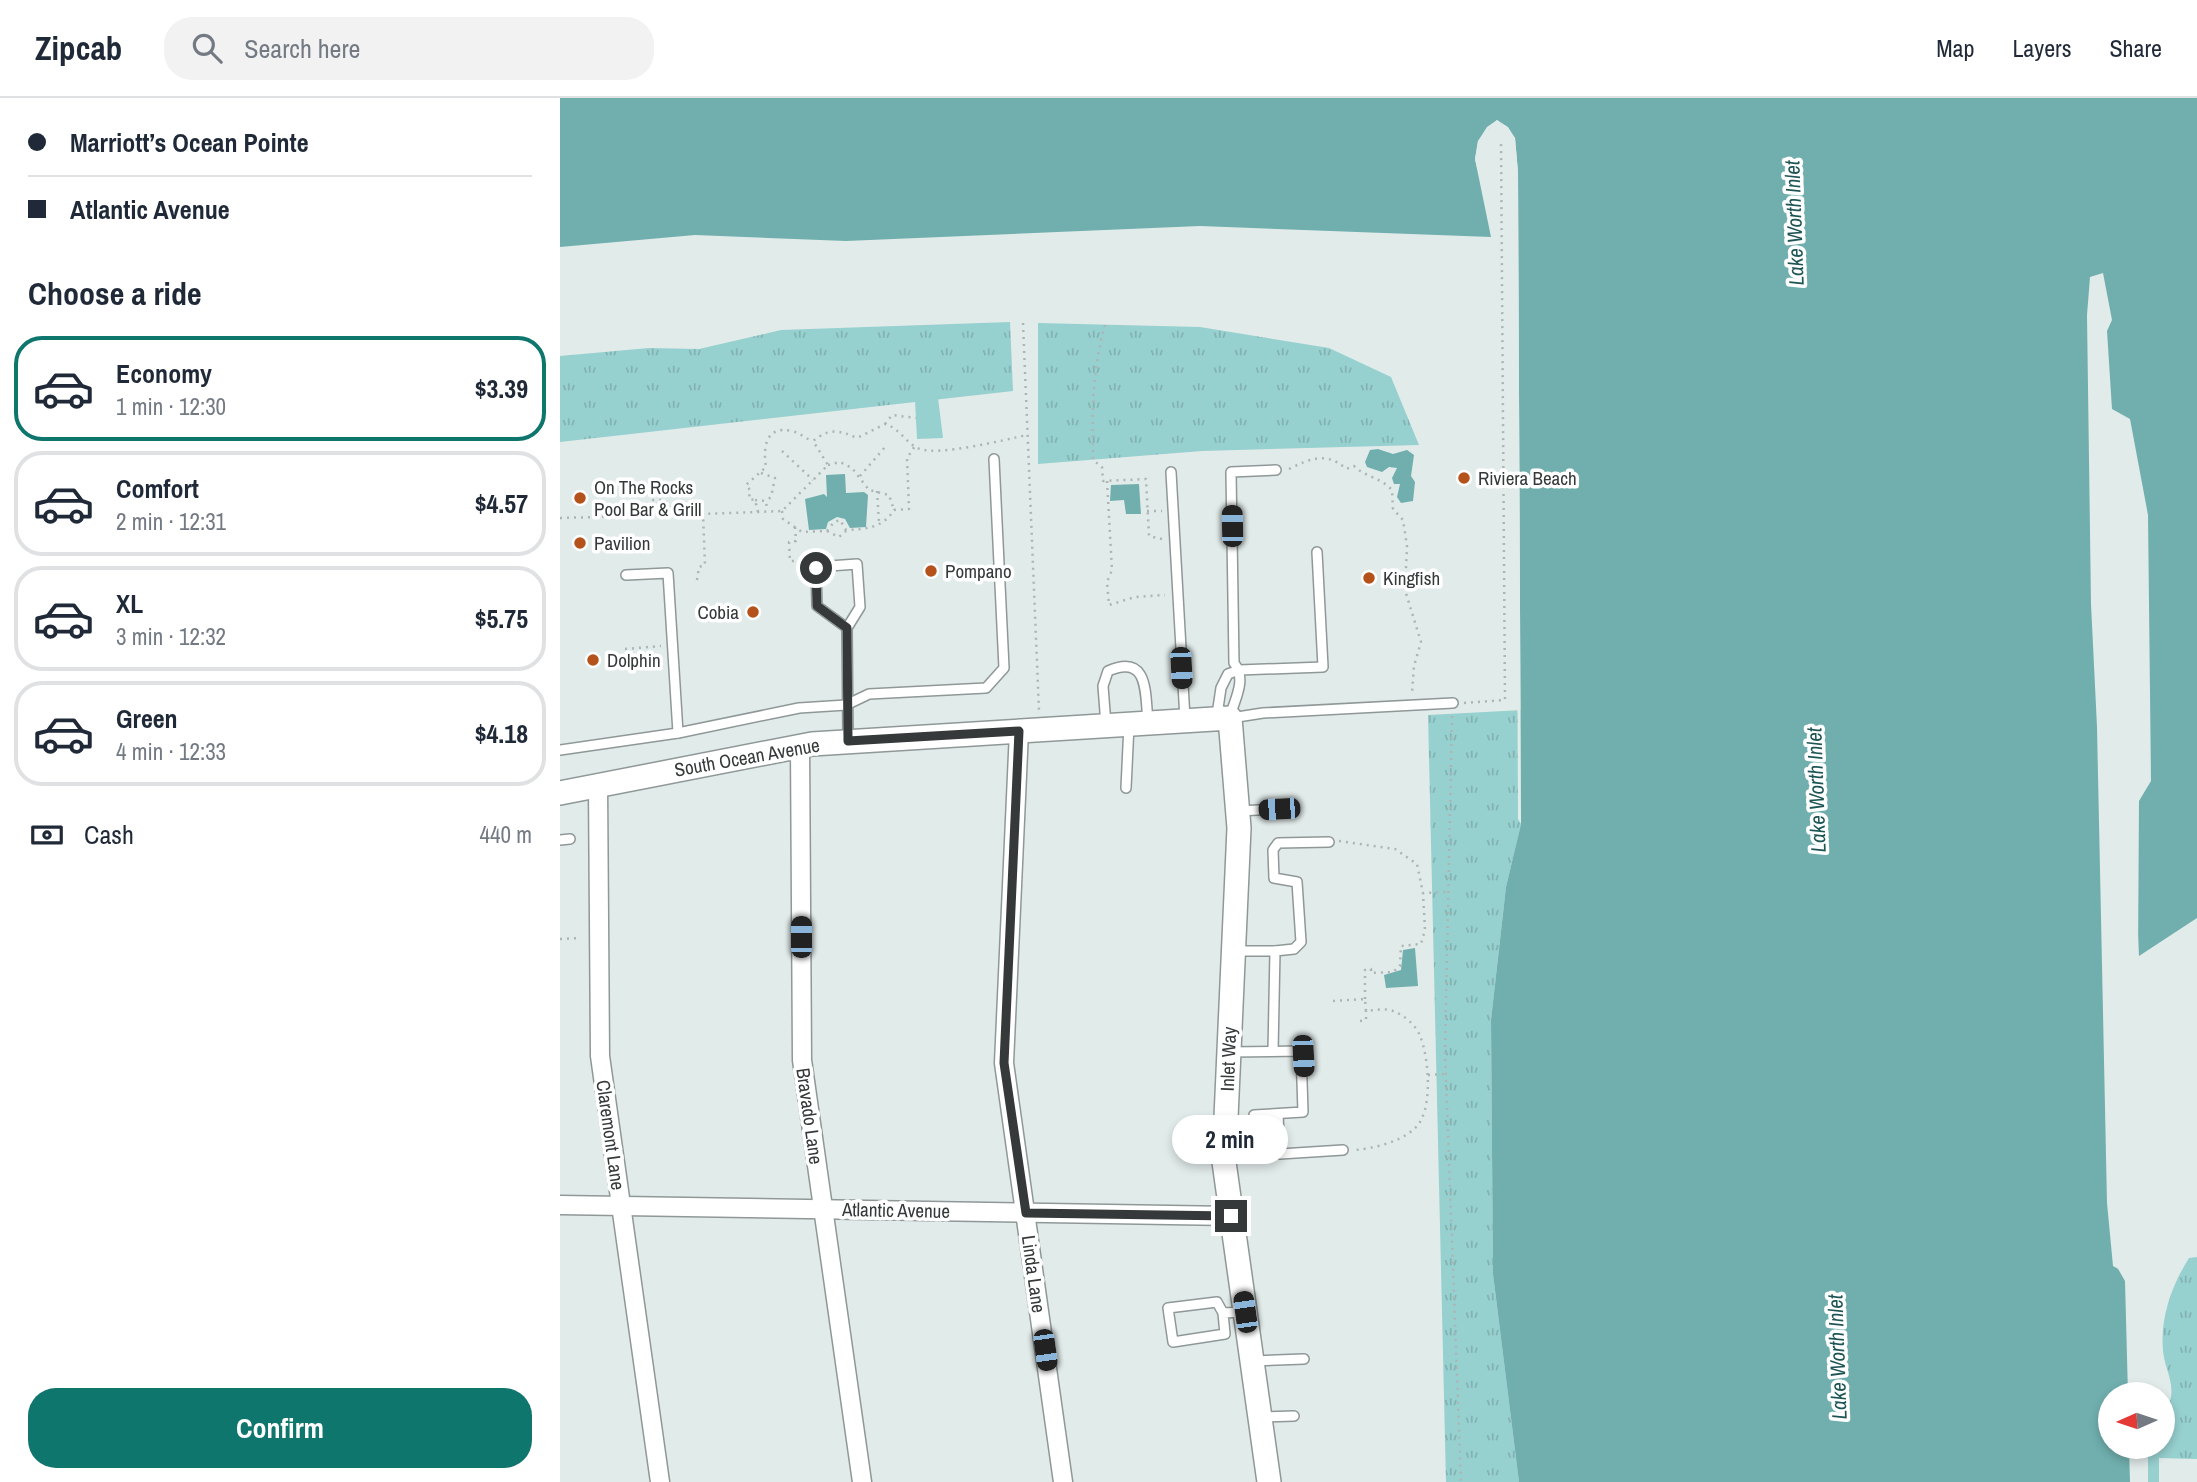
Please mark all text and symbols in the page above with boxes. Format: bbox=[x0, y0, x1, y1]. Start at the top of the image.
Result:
search box bbox=[164, 17, 654, 80]
text: Zipcab bbox=[35, 26, 122, 70]
icon: search bbox=[188, 29, 226, 67]
text: Search here bbox=[244, 31, 360, 66]
text: Map bbox=[1936, 32, 1974, 64]
text: Layers bbox=[2012, 32, 2071, 64]
text: Share bbox=[2109, 32, 2162, 64]
text: Marriott’s Ocean Pointe bbox=[70, 125, 309, 160]
water label: Lake Worth Inlet bbox=[1777, 159, 1811, 286]
text: Atlantic Avenue bbox=[70, 192, 230, 227]
text: Choose a ride bbox=[28, 272, 202, 315]
text: Economy bbox=[116, 356, 212, 391]
icon: car bbox=[32, 357, 95, 420]
text: $3.39 bbox=[475, 371, 528, 406]
text: 1 min · 12:30 bbox=[116, 391, 226, 422]
place label: Riviera Beach bbox=[1478, 465, 1577, 491]
marker: Riviera Beach bbox=[1456, 470, 1472, 486]
text: Comfort bbox=[116, 471, 199, 506]
icon: car bbox=[32, 472, 95, 535]
place label: On The Rocks Pool Bar & Grill bbox=[594, 474, 701, 522]
text: $4.57 bbox=[475, 486, 528, 521]
marker: On The Rocks Pool Bar & Grill bbox=[572, 490, 588, 506]
car bbox=[1222, 505, 1243, 547]
text: 2 min · 12:31 bbox=[116, 506, 226, 537]
place label: Pavilion bbox=[594, 530, 650, 556]
marker: Pavilion bbox=[572, 535, 588, 551]
route start bbox=[800, 552, 832, 584]
place label: Pompano bbox=[945, 558, 1012, 584]
marker: Pompano bbox=[923, 563, 939, 579]
place label: Kingfish bbox=[1383, 565, 1440, 591]
marker: Kingfish bbox=[1361, 570, 1377, 586]
text: XL bbox=[116, 586, 143, 621]
icon: car bbox=[32, 587, 95, 650]
place label: Cobia bbox=[697, 599, 739, 625]
text: $5.75 bbox=[475, 601, 528, 636]
marker: Cobia bbox=[745, 604, 761, 620]
text: 3 min · 12:32 bbox=[116, 621, 226, 652]
car bbox=[1170, 646, 1193, 690]
place label: Dolphin bbox=[607, 647, 661, 673]
marker: Dolphin bbox=[585, 652, 601, 668]
text: Green bbox=[116, 701, 178, 736]
icon: car bbox=[32, 702, 95, 765]
text: $4.18 bbox=[475, 716, 528, 751]
water label: Lake Worth Inlet bbox=[1799, 726, 1833, 853]
street label: South Ocean Avenue bbox=[672, 731, 822, 783]
text: 4 min · 12:33 bbox=[116, 736, 226, 767]
car bbox=[1258, 797, 1301, 821]
icon: cash bbox=[28, 816, 66, 854]
text: Cash bbox=[84, 817, 134, 852]
text: 440 m bbox=[480, 819, 532, 850]
car bbox=[791, 916, 812, 958]
street label: Inlet Way bbox=[1214, 1026, 1242, 1092]
car bbox=[1292, 1034, 1315, 1078]
street label: Bravado Lane bbox=[790, 1066, 830, 1166]
street label: Claremont Lane bbox=[590, 1078, 632, 1192]
callout: 2 min bbox=[1173, 1114, 1289, 1164]
text: 2 min bbox=[1205, 1124, 1255, 1155]
street label: Atlantic Avenue bbox=[841, 1196, 950, 1224]
route end bbox=[1215, 1200, 1247, 1232]
street label: Linda Lane bbox=[1016, 1234, 1052, 1314]
car bbox=[1232, 1290, 1259, 1334]
water label: Lake Worth Inlet bbox=[1820, 1293, 1854, 1420]
car bbox=[1032, 1328, 1059, 1372]
north arrow bbox=[2098, 1382, 2175, 1460]
map controls bbox=[2098, 1382, 2175, 1459]
button: Confirm bbox=[28, 1388, 532, 1468]

